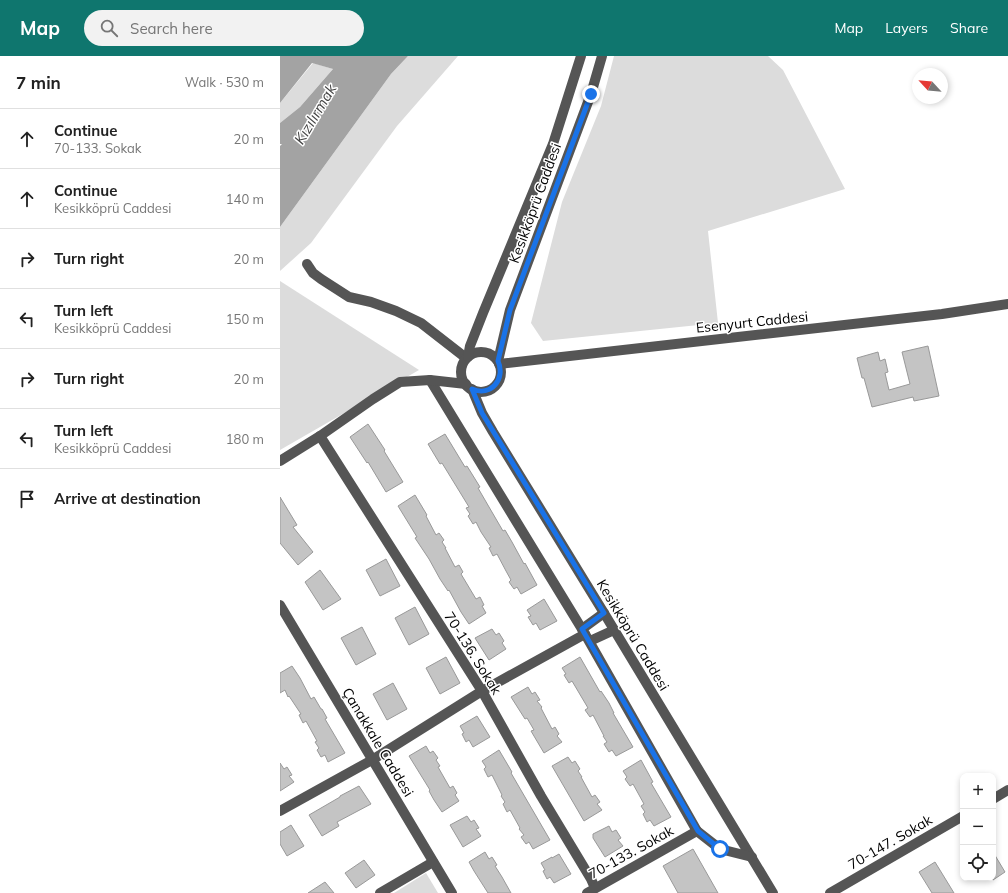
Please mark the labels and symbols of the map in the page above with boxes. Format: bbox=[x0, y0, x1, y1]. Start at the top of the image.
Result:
north arrow bbox=[912, 68, 948, 104]
water label: Kızılırmak bbox=[290, 79, 341, 148]
route end bbox=[582, 85, 600, 103]
street label: Kesikköprü Caddesi bbox=[505, 140, 565, 266]
street label: Esenyurt Caddesi bbox=[695, 307, 809, 337]
street label: Kesikköprü Caddesi bbox=[593, 576, 673, 694]
street label: 70-136. Sokak bbox=[440, 608, 506, 698]
street label: Çanakkale Caddesi bbox=[338, 684, 418, 800]
street label: 70-147. Sokak bbox=[845, 810, 936, 873]
street label: 70-133. Sokak bbox=[585, 821, 677, 883]
route start bbox=[711, 840, 729, 858]

